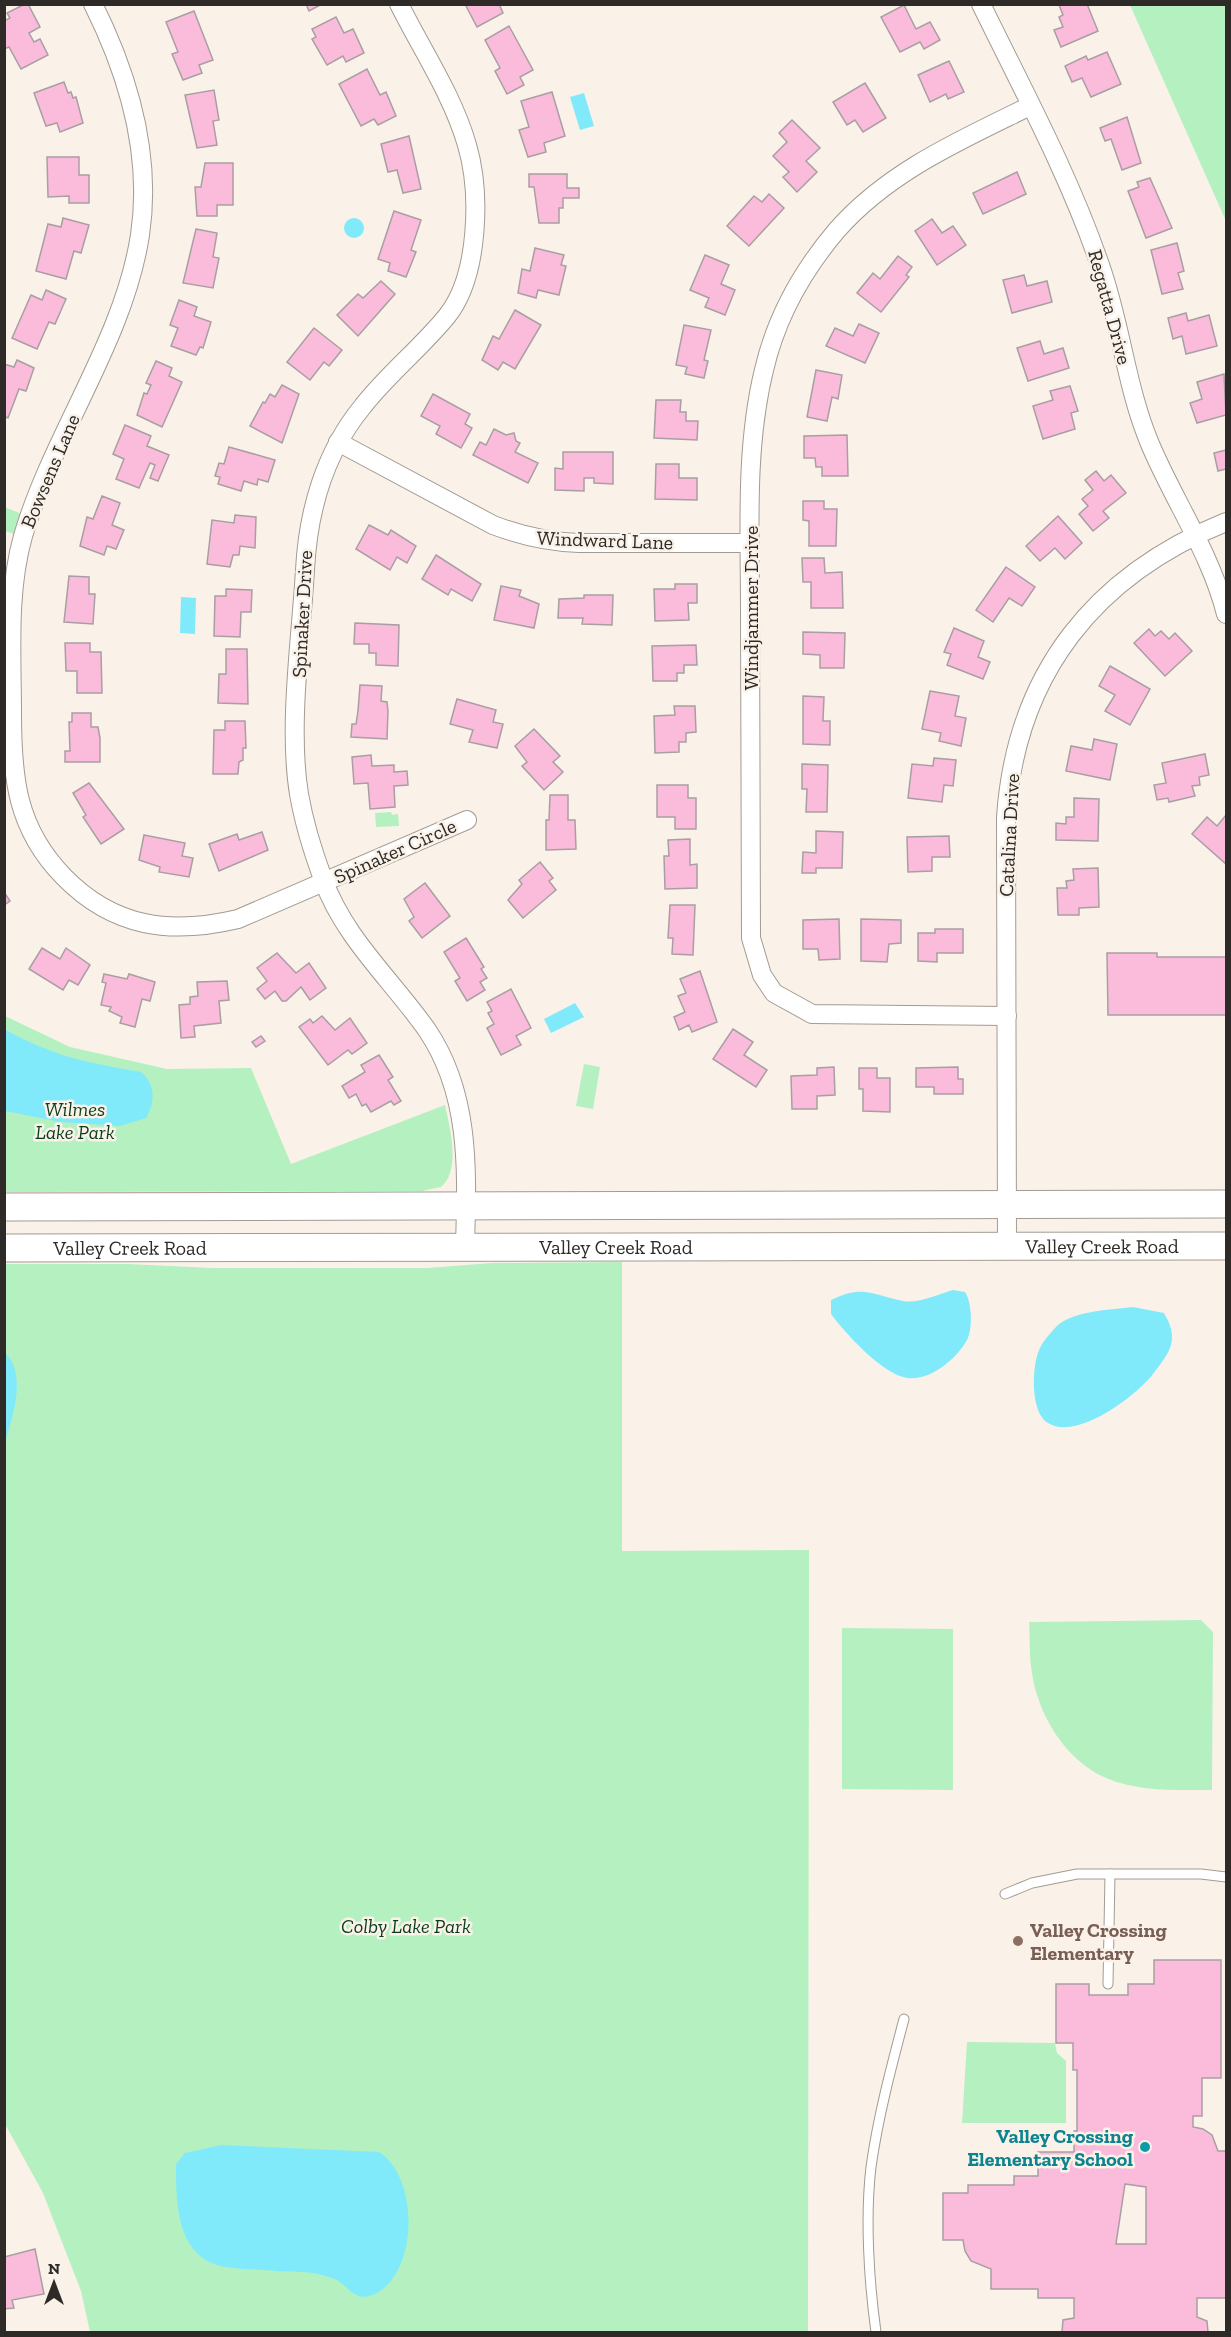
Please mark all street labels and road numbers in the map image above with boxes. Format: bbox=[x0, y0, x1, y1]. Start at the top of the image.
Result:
street label: Regatta Drive bbox=[1083, 247, 1137, 367]
street label: Bowsens Lane bbox=[15, 410, 85, 532]
street label: Windward Lane bbox=[536, 526, 674, 554]
street label: Windjammer Drive bbox=[739, 526, 763, 690]
street label: Spinaker Drive bbox=[287, 550, 317, 678]
street label: Catalina Drive bbox=[994, 773, 1024, 897]
street label: Spinaker Circle bbox=[330, 813, 460, 889]
street label: Valley Creek Road bbox=[1024, 1234, 1179, 1258]
street label: Valley Creek Road bbox=[538, 1235, 693, 1259]
street label: Valley Creek Road bbox=[52, 1236, 207, 1260]

